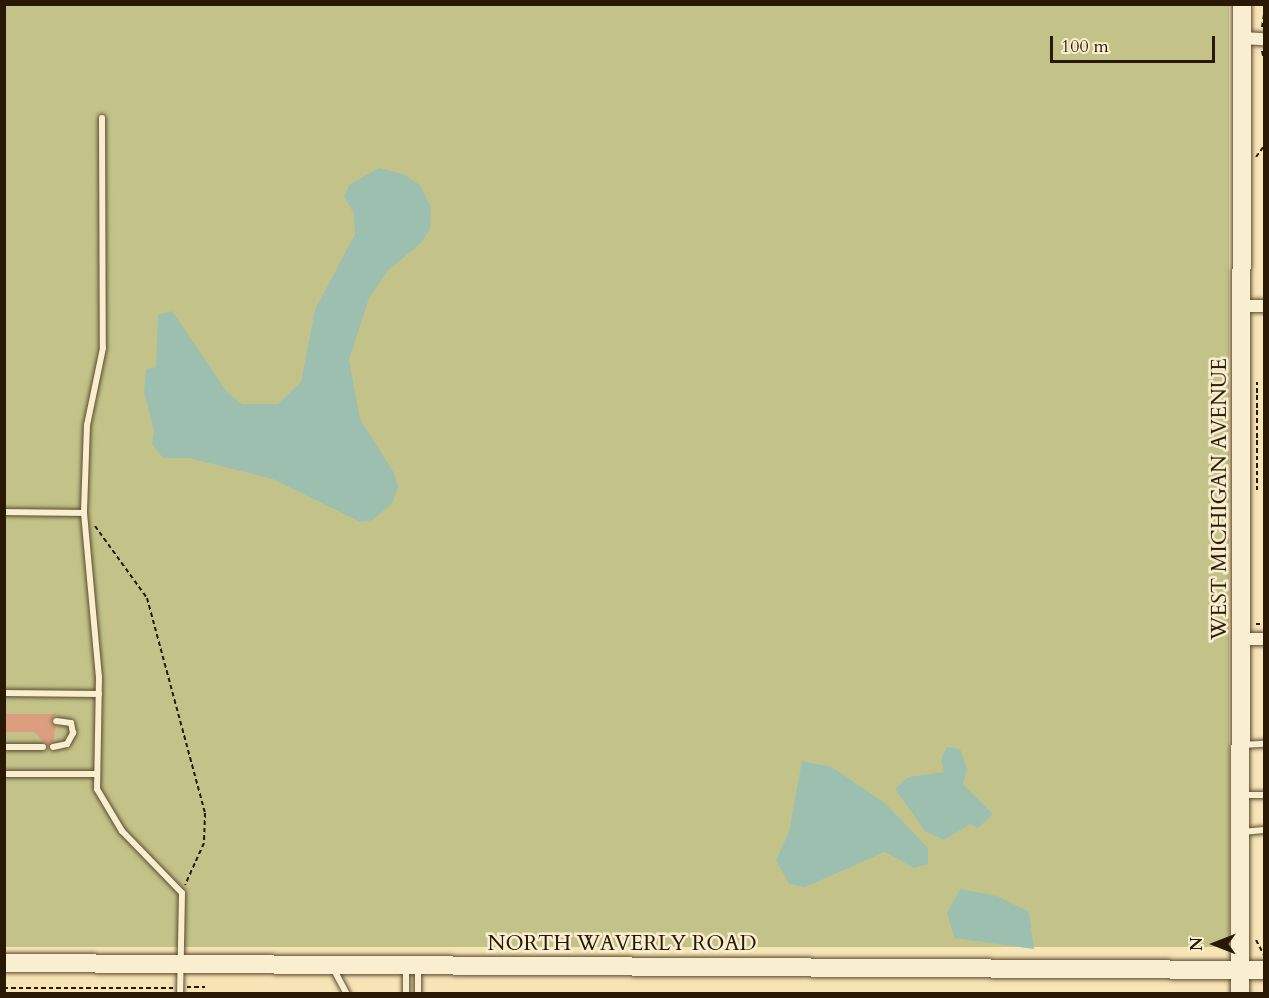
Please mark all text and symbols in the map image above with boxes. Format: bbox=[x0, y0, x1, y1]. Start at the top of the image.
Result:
scale bar bbox=[1053, 24, 1218, 62]
text: 100 m bbox=[1061, 34, 1109, 59]
street label: WEST MICHIGAN AVENUE bbox=[1207, 358, 1233, 640]
north arrow bbox=[1185, 914, 1245, 974]
street label: NORTH WAVERLY ROAD bbox=[488, 931, 756, 957]
text: N bbox=[1186, 937, 1208, 951]

